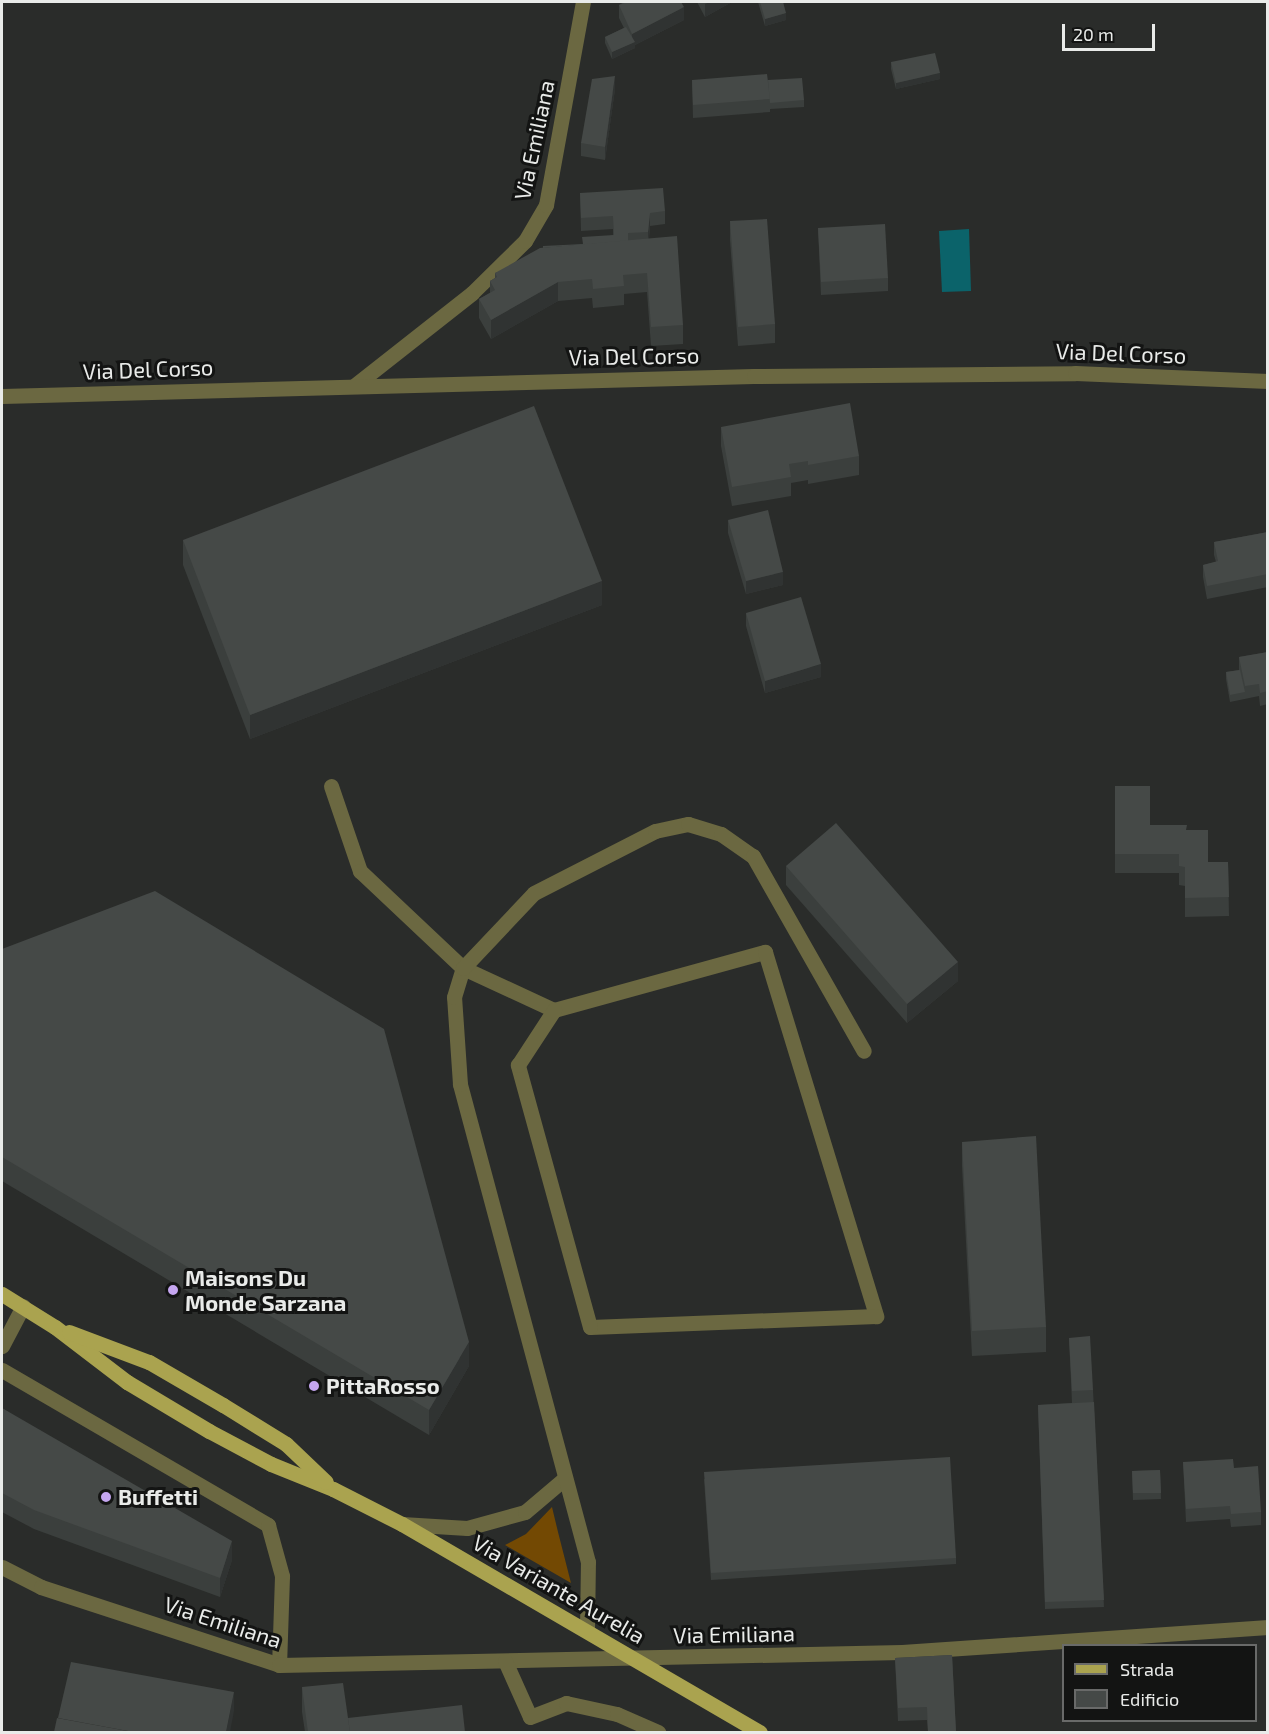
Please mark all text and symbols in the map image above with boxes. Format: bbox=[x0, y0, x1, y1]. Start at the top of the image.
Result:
scale bar bbox=[1065, 12, 1158, 50]
text: 20 m bbox=[1073, 23, 1114, 45]
street label: Via Emiliana bbox=[508, 78, 560, 202]
street label: Via Del Corso bbox=[1055, 338, 1187, 368]
street label: Via Del Corso bbox=[568, 342, 700, 370]
street label: Via Del Corso bbox=[82, 354, 214, 384]
place label: Maisons Du Monde Sarzana bbox=[185, 1264, 346, 1316]
marker: Maisons Du Monde Sarzana bbox=[166, 1283, 180, 1297]
place label: PittaRosso bbox=[326, 1373, 440, 1399]
marker: PittaRosso bbox=[307, 1379, 321, 1393]
place label: Buffetti bbox=[118, 1484, 198, 1510]
marker: Buffetti bbox=[99, 1490, 113, 1504]
street label: Via Variante Aurelia bbox=[468, 1529, 650, 1649]
street label: Via Emiliana bbox=[161, 1591, 285, 1653]
street label: Via Emiliana bbox=[673, 1620, 795, 1648]
legend bbox=[1062, 1644, 1257, 1722]
text: Strada bbox=[1120, 1658, 1174, 1680]
text: Edificio bbox=[1120, 1688, 1179, 1710]

